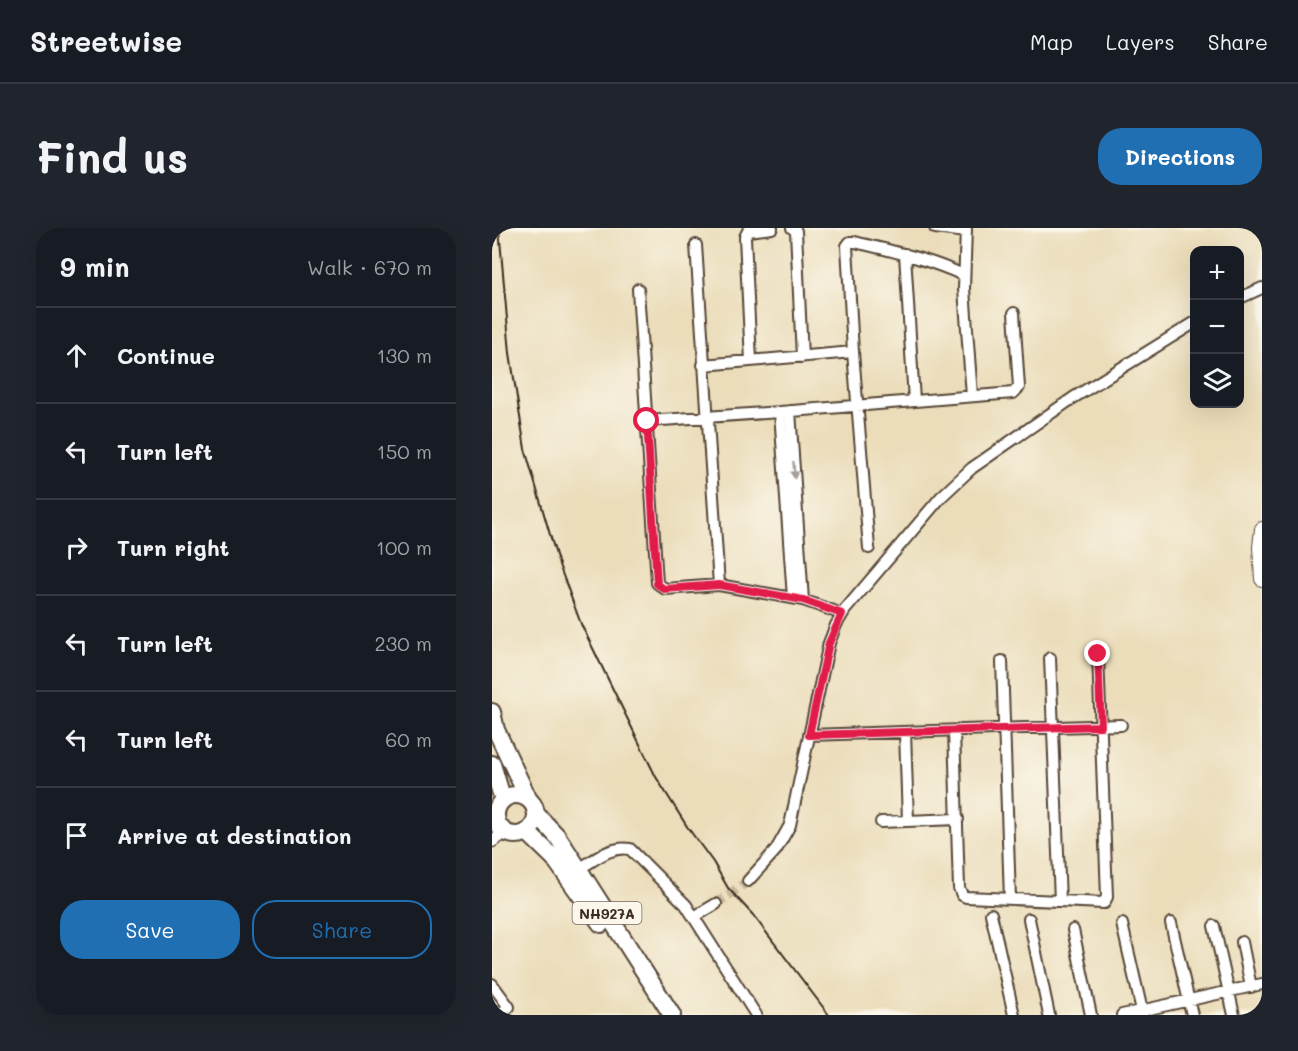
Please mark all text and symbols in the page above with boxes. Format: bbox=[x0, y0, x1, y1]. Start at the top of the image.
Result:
text: Streetwise bbox=[30, 23, 182, 59]
text: Map bbox=[1030, 28, 1073, 55]
text: Layers bbox=[1106, 28, 1175, 55]
text: Share bbox=[1208, 28, 1268, 55]
button: Directions bbox=[1098, 128, 1262, 185]
text: Find us bbox=[36, 129, 188, 184]
map controls bbox=[1190, 246, 1244, 408]
button: + bbox=[1190, 246, 1244, 300]
text: 9 min bbox=[60, 250, 129, 284]
text: Walk · 670 m bbox=[307, 254, 432, 280]
button: − bbox=[1190, 300, 1244, 354]
icon: ahead bbox=[60, 339, 93, 372]
text: Continue bbox=[117, 341, 215, 370]
text: 130 m bbox=[377, 342, 432, 368]
button: layers bbox=[1190, 354, 1244, 408]
route start bbox=[633, 407, 659, 433]
icon: left bbox=[60, 435, 93, 468]
text: Turn left bbox=[117, 437, 213, 466]
text: 150 m bbox=[377, 438, 432, 464]
one-way arrow bbox=[789, 460, 799, 479]
icon: right bbox=[60, 531, 93, 564]
text: Turn right bbox=[117, 533, 229, 562]
text: 100 m bbox=[376, 534, 432, 560]
icon: left bbox=[60, 627, 93, 660]
text: Turn left bbox=[117, 629, 213, 658]
text: 230 m bbox=[374, 630, 432, 656]
route end bbox=[1084, 640, 1110, 666]
icon: left bbox=[60, 723, 93, 756]
text: Turn left bbox=[117, 725, 213, 754]
text: 60 m bbox=[385, 726, 432, 752]
icon: arrive bbox=[60, 819, 93, 852]
text: Arrive at destination bbox=[117, 821, 352, 850]
button: Save bbox=[60, 900, 240, 959]
button: Share bbox=[252, 900, 432, 959]
road number: NH927A bbox=[572, 902, 642, 924]

